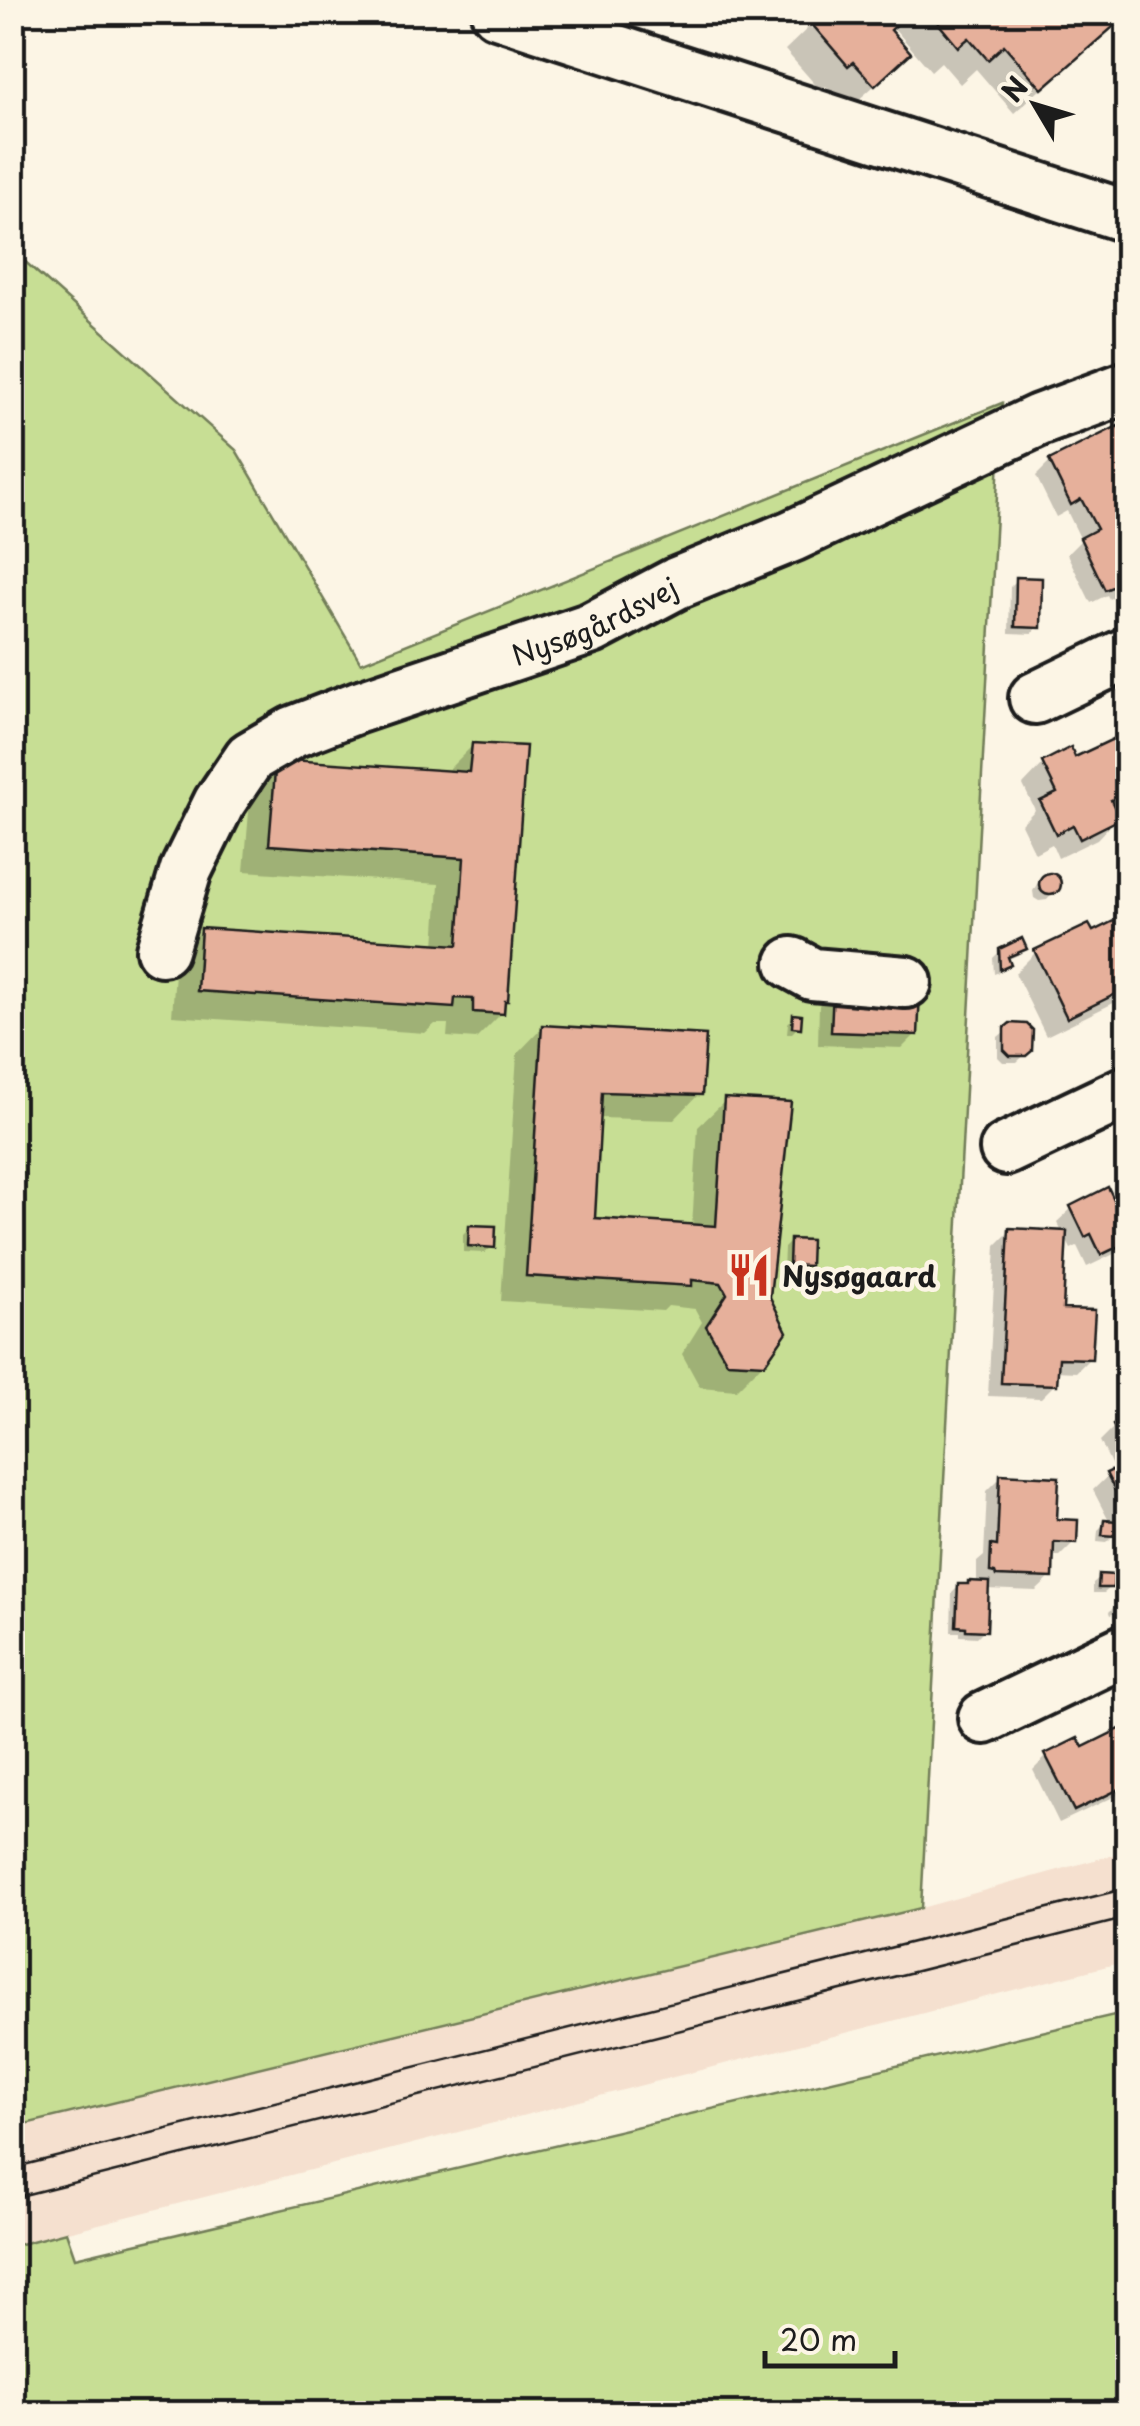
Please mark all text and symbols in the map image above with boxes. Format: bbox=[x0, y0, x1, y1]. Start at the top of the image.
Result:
north arrow bbox=[985, 55, 1085, 155]
text: N bbox=[990, 67, 1038, 111]
street label: Nysøgårdsvej bbox=[506, 565, 685, 675]
restaurant icon: Nysøgaard bbox=[725, 1251, 773, 1299]
place label: Nysøgaard bbox=[782, 1254, 936, 1297]
scale bar bbox=[765, 2306, 895, 2368]
text: 20 m bbox=[780, 2316, 857, 2361]

